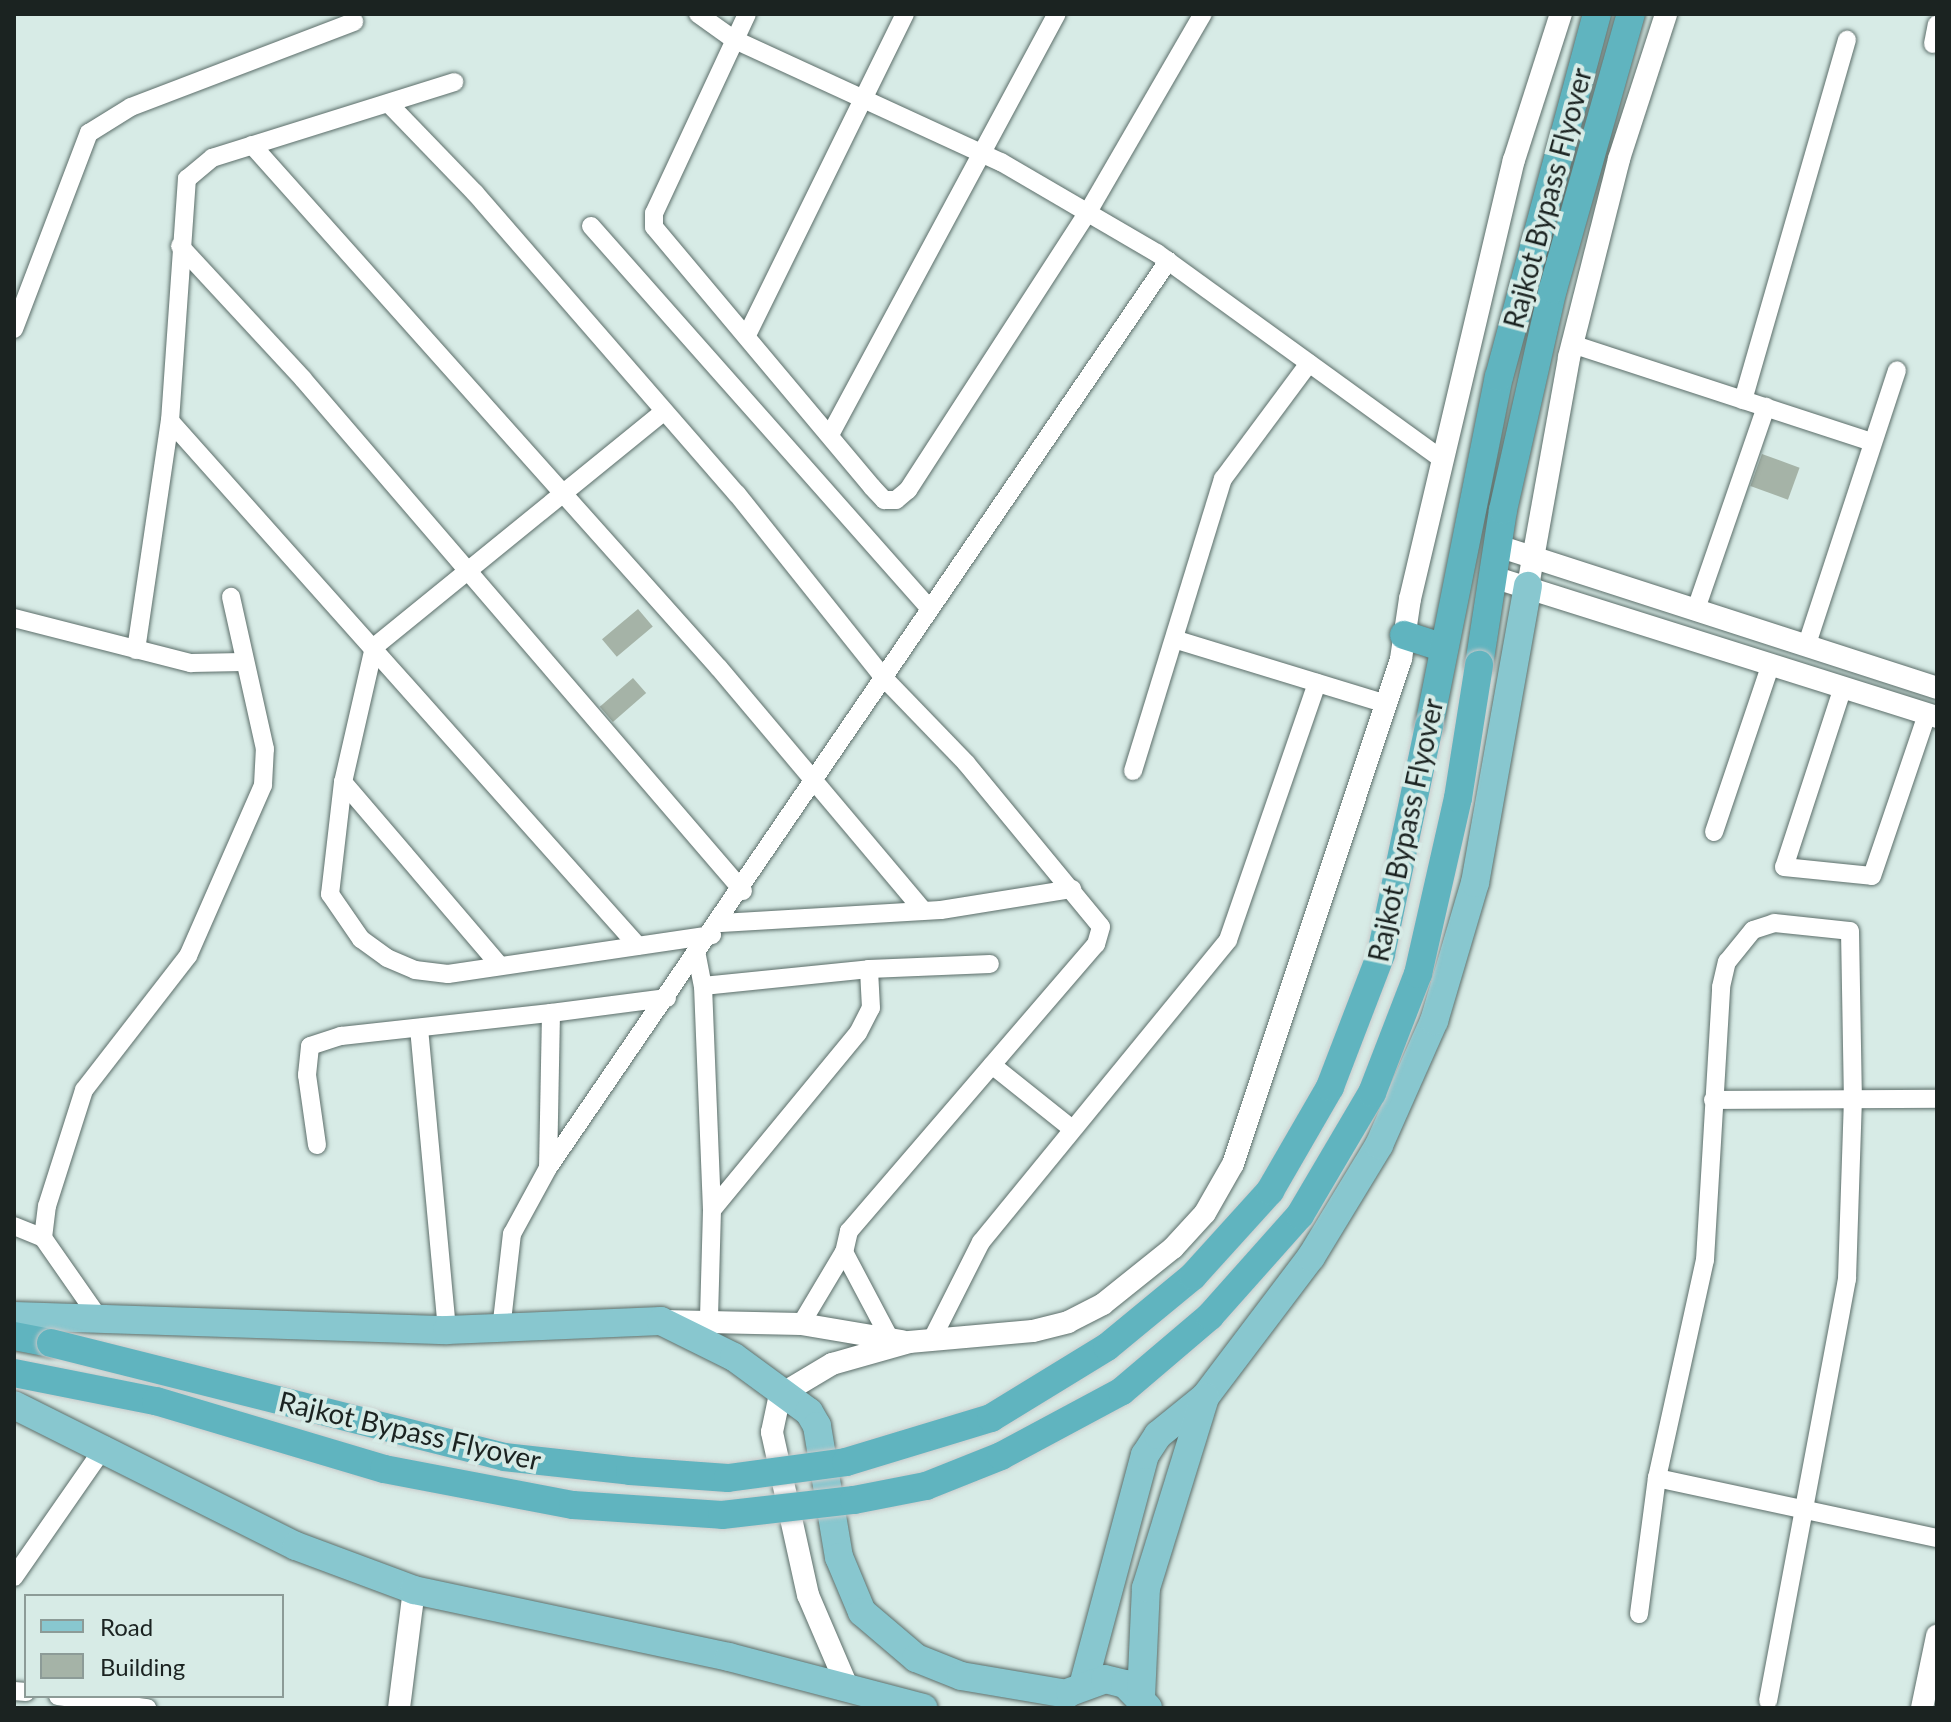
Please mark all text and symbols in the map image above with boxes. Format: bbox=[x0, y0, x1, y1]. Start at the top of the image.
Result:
street label: Rajkot Bypass Flyover bbox=[1496, 64, 1598, 332]
street label: Rajkot Bypass Flyover bbox=[1361, 695, 1449, 965]
street label: Rajkot Bypass Flyover bbox=[276, 1383, 544, 1477]
legend bbox=[24, 1594, 284, 1698]
text: Road bbox=[100, 1612, 153, 1641]
text: Building bbox=[100, 1652, 185, 1681]

